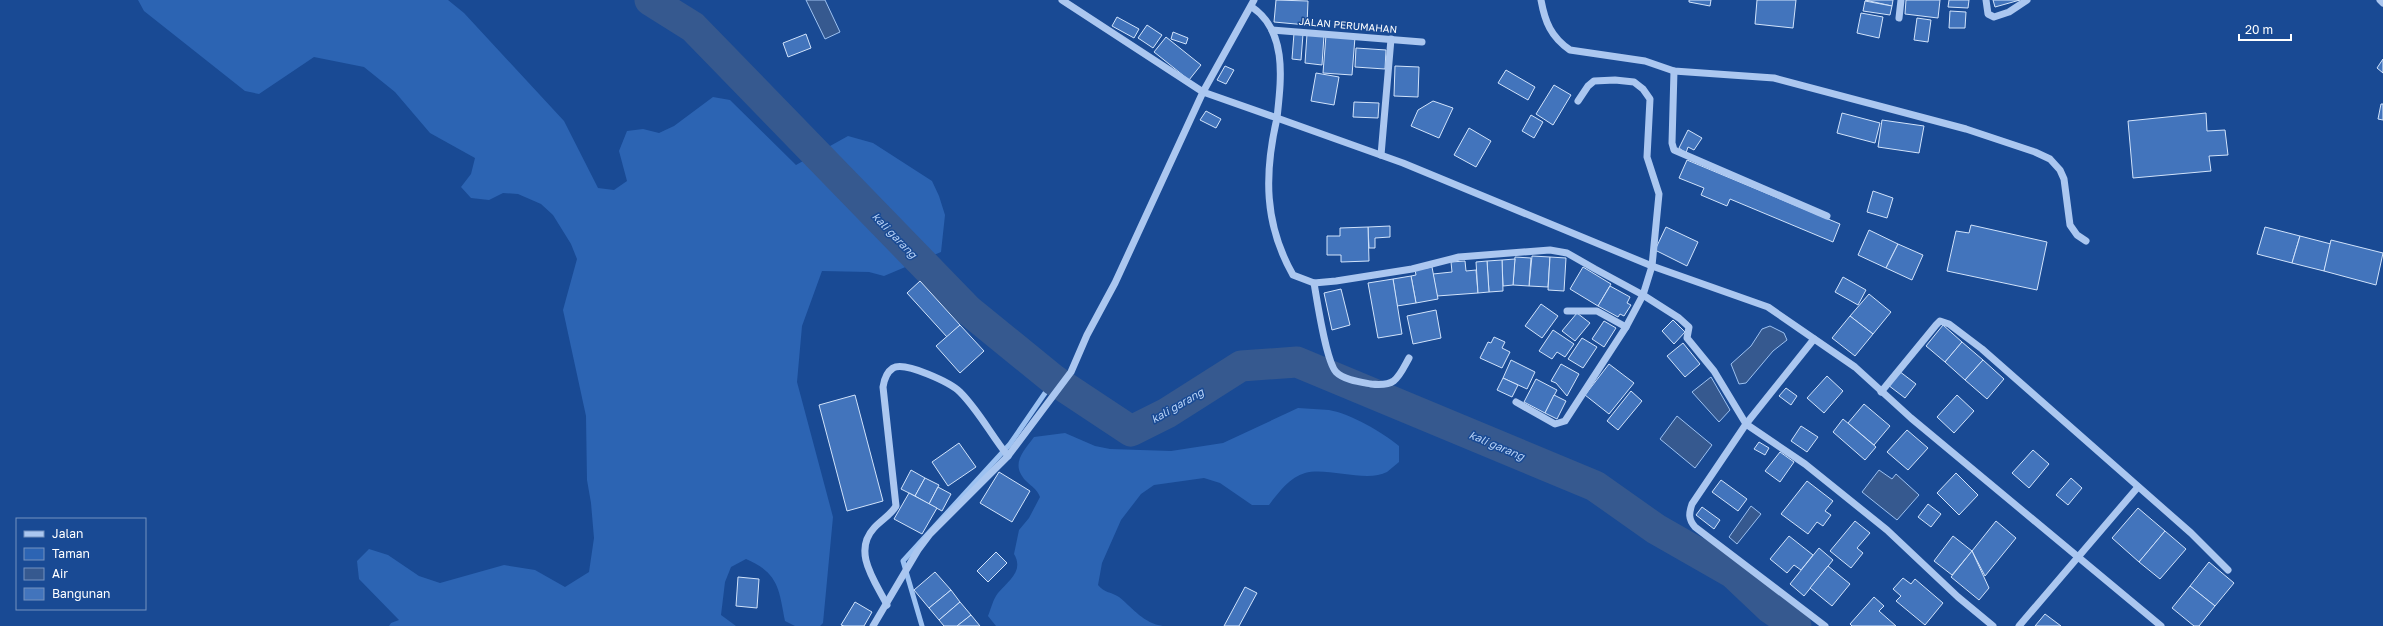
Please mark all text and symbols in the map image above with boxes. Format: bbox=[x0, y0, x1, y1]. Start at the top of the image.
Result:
street label: JALAN PERUMAHAN bbox=[1298, 15, 1398, 35]
scale bar bbox=[2239, 16, 2291, 42]
text: 20 m bbox=[2245, 22, 2273, 37]
water label: kali garang bbox=[869, 209, 921, 262]
water label: kali garang bbox=[1148, 384, 1207, 426]
water label: kali garang bbox=[1467, 428, 1528, 464]
legend bbox=[16, 518, 146, 610]
text: Jalan bbox=[52, 526, 83, 541]
text: Taman bbox=[52, 546, 90, 561]
text: Air bbox=[52, 566, 68, 581]
text: Bangunan bbox=[52, 586, 110, 601]

